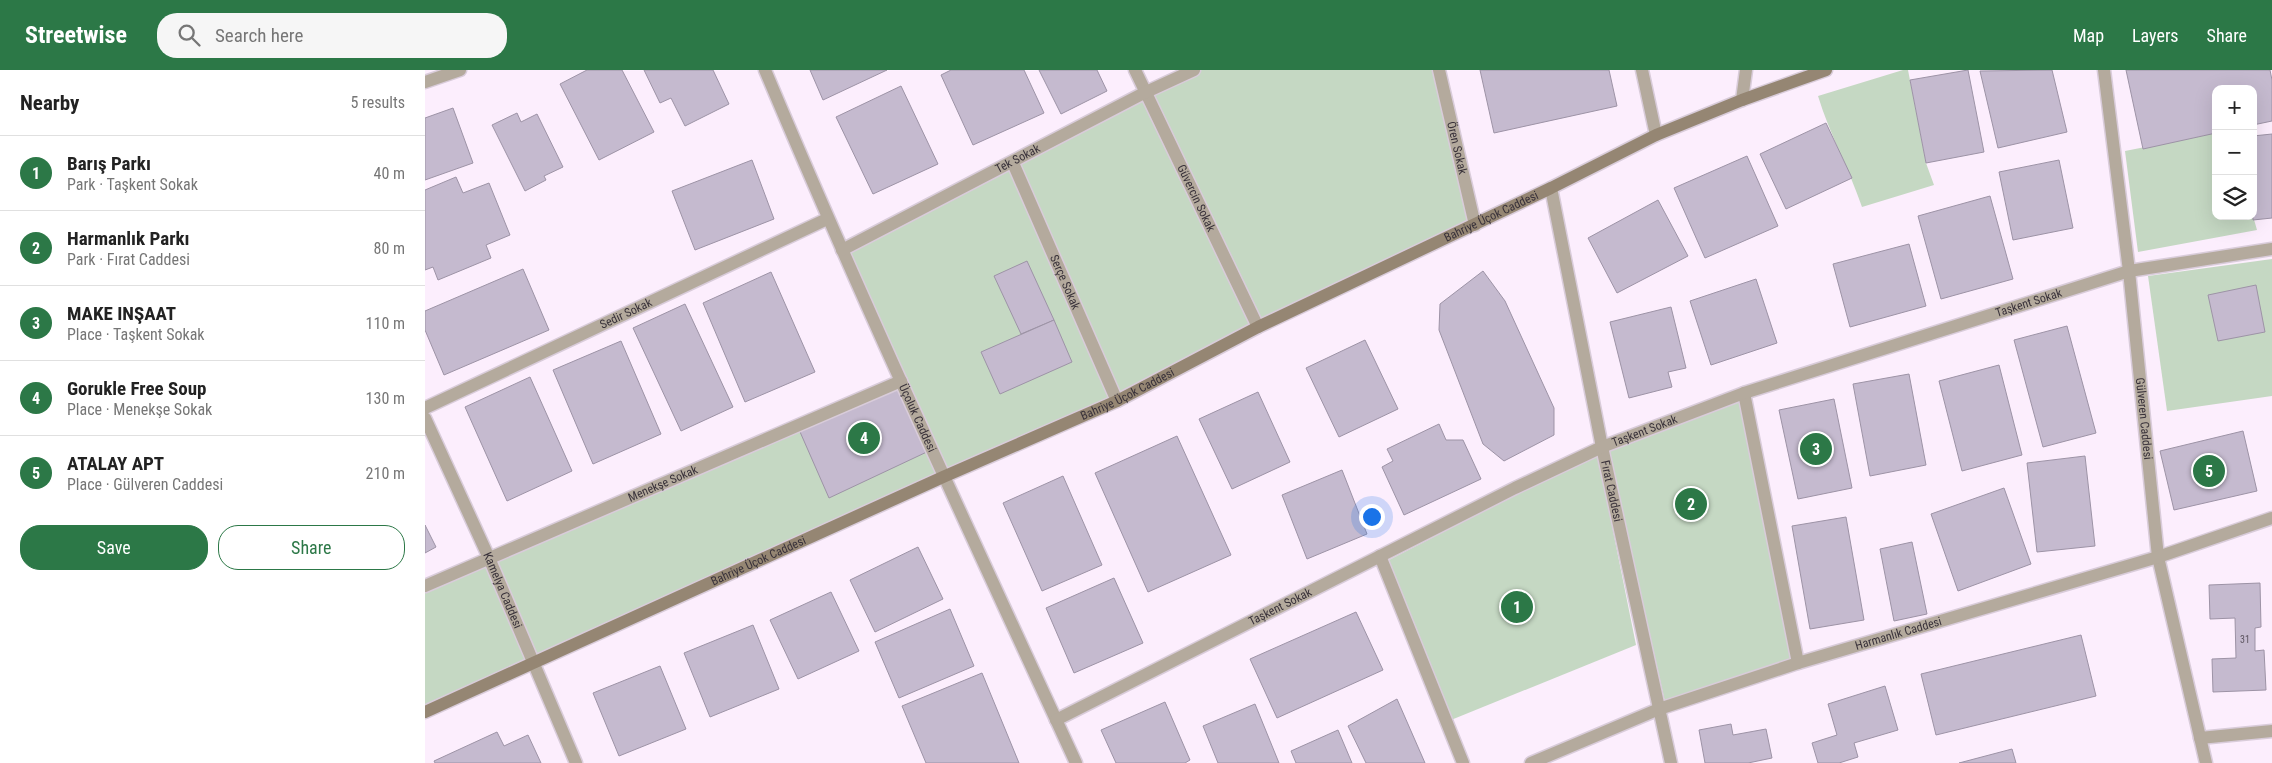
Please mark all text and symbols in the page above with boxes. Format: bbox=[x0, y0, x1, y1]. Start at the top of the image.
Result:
search box bbox=[157, 13, 507, 58]
text: Streetwise bbox=[25, 21, 127, 49]
icon: search bbox=[175, 21, 203, 49]
text: Search here bbox=[215, 24, 303, 47]
text: Map bbox=[2073, 25, 2104, 46]
text: Layers bbox=[2132, 25, 2179, 46]
text: Share bbox=[2207, 25, 2247, 46]
map controls bbox=[2212, 85, 2257, 220]
button: + bbox=[2212, 85, 2257, 130]
text: Nearby bbox=[20, 91, 79, 115]
text: 5 results bbox=[350, 93, 405, 112]
street label: Ören Sokak bbox=[1444, 120, 1470, 176]
button: − bbox=[2212, 130, 2257, 175]
street label: Tek Sokak bbox=[993, 141, 1043, 176]
text: Barış Parkı bbox=[67, 152, 151, 175]
street label: Güvercin Sokak bbox=[1174, 162, 1219, 235]
text: 1 bbox=[32, 164, 40, 183]
text: 40 m bbox=[373, 164, 405, 183]
text: Park · Taşkent Sokak bbox=[67, 175, 198, 194]
button: layers bbox=[2212, 175, 2257, 220]
street label: Bahriye Üçok Caddesi bbox=[1442, 188, 1541, 245]
text: Harmanlık Parkı bbox=[67, 227, 190, 250]
text: 2 bbox=[32, 239, 40, 258]
text: 80 m bbox=[373, 239, 405, 258]
text: Park · Fırat Caddesi bbox=[67, 250, 190, 269]
street label: Serçe Sokak bbox=[1047, 253, 1083, 312]
street label: Taşkent Sokak bbox=[1994, 286, 2064, 320]
street label: Sedir Sokak bbox=[598, 295, 655, 332]
text: MAKE INŞAAT bbox=[67, 302, 176, 325]
text: 3 bbox=[32, 314, 40, 333]
text: 110 m bbox=[366, 314, 405, 333]
text: Place · Taşkent Sokak bbox=[67, 325, 205, 344]
street label: Bahriye Üçok Caddesi bbox=[1078, 365, 1177, 423]
text: Gorukle Free Soup bbox=[67, 377, 207, 400]
street label: Gülveren Caddesi bbox=[2133, 377, 2155, 460]
street label: Üçoluk Caddesi bbox=[896, 381, 939, 454]
text: 4 bbox=[32, 389, 40, 408]
text: 130 m bbox=[366, 389, 405, 408]
text: Place · Menekşe Sokak bbox=[67, 400, 212, 419]
street label: Taşkent Sokak bbox=[1610, 412, 1680, 450]
pin: 4 bbox=[848, 419, 880, 457]
pin: 3 bbox=[1800, 430, 1832, 468]
text: ATALAY APT bbox=[67, 452, 164, 475]
pin: 5 bbox=[2193, 452, 2225, 490]
street label: Fırat Caddesi bbox=[1598, 459, 1625, 523]
street label: Menekşe Sokak bbox=[626, 462, 700, 505]
text: 5 bbox=[32, 464, 40, 483]
text: 210 m bbox=[366, 464, 405, 483]
text: Place · Gülveren Caddesi bbox=[67, 475, 223, 494]
pin: 2 bbox=[1675, 485, 1707, 523]
your location bbox=[1359, 504, 1385, 530]
button: Save bbox=[20, 525, 208, 570]
button: Share bbox=[218, 525, 405, 570]
street label: Bahriye Üçok Caddesi bbox=[709, 533, 808, 588]
street label: Kamelya Caddesi bbox=[480, 550, 525, 631]
street label: Taşkent Sokak bbox=[1246, 585, 1314, 629]
pin: 1 bbox=[1501, 588, 1533, 626]
street label: Harmanlık Caddesi bbox=[1853, 614, 1943, 653]
house number: 31 bbox=[2240, 634, 2250, 645]

